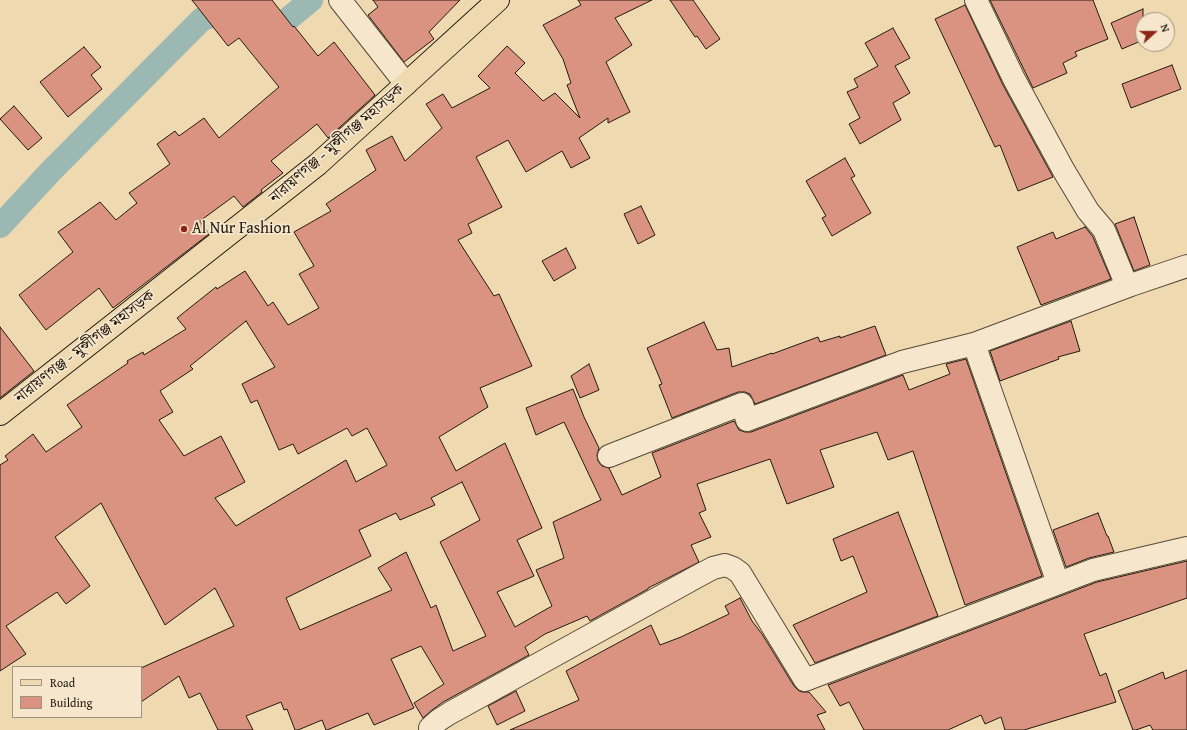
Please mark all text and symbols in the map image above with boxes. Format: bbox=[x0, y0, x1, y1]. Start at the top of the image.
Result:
north arrow bbox=[1135, 12, 1175, 52]
text: N bbox=[1156, 22, 1174, 34]
street label: নারায়ণগঞ্জ - মুন্সীগঞ্জ মহাসড়ক bbox=[266, 80, 408, 208]
place label: Al Nur Fashion bbox=[192, 219, 291, 239]
marker: Al Nur Fashion bbox=[179, 224, 189, 234]
street label: নারায়ণগঞ্জ - মুন্সীগঞ্জ মহাসড়ক bbox=[11, 286, 159, 408]
legend bbox=[12, 666, 142, 718]
text: Road bbox=[50, 674, 75, 691]
text: Building bbox=[50, 694, 93, 711]

